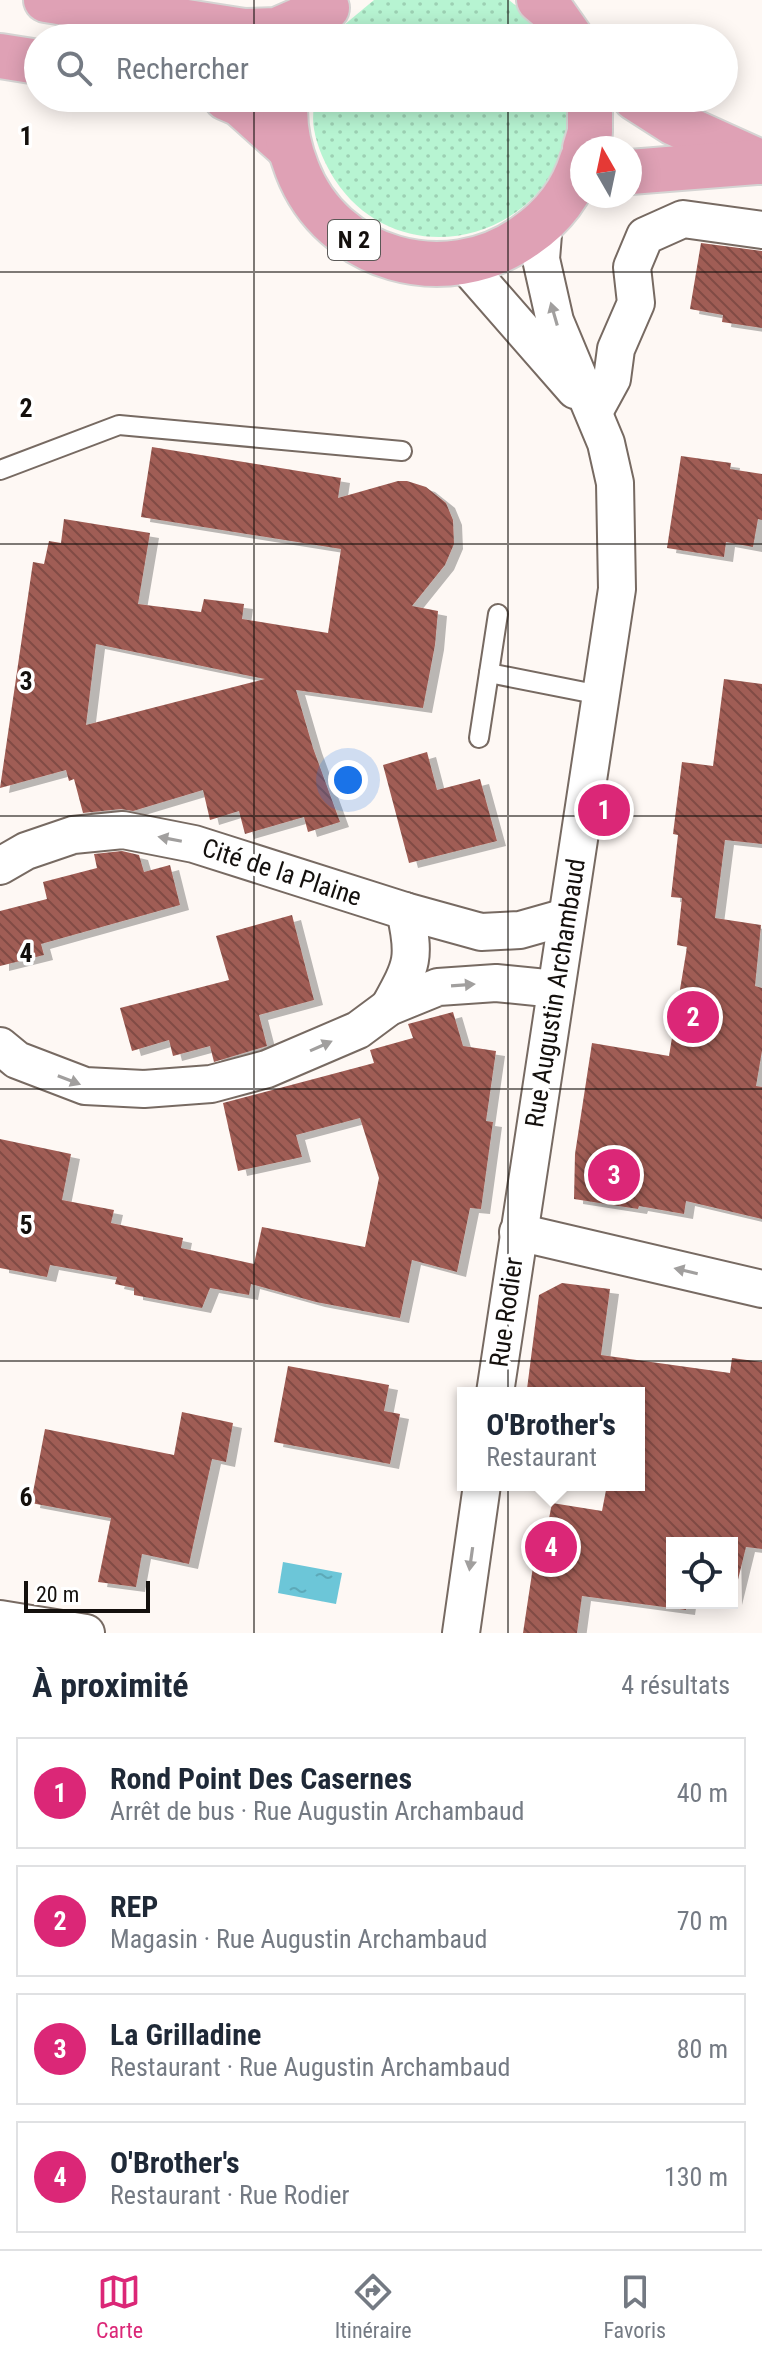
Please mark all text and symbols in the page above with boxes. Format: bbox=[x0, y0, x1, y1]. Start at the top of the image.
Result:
search box bbox=[24, 24, 738, 112]
icon: search bbox=[52, 46, 96, 90]
text: Rechercher bbox=[116, 51, 249, 86]
text: 1 bbox=[19, 121, 33, 151]
north arrow bbox=[570, 136, 642, 208]
road number: N 2 bbox=[328, 220, 380, 260]
one-way arrow bbox=[548, 301, 560, 326]
text: 2 bbox=[19, 393, 33, 423]
text: 3 bbox=[19, 666, 33, 696]
your location bbox=[328, 760, 368, 800]
pin: 1 bbox=[578, 780, 630, 840]
street label: Cité de la Plaine bbox=[199, 832, 365, 912]
one-way arrow bbox=[157, 833, 182, 845]
street label: Rue Augustin Archambaud bbox=[519, 857, 591, 1129]
text: 4 bbox=[19, 938, 33, 968]
one-way arrow bbox=[451, 978, 476, 991]
pin: 2 bbox=[667, 987, 719, 1047]
one-way arrow bbox=[309, 1039, 333, 1052]
one-way arrow bbox=[57, 1074, 81, 1087]
pin: 3 bbox=[588, 1145, 640, 1205]
text: 5 bbox=[19, 1210, 33, 1240]
street label: Rue Rodier bbox=[483, 1255, 529, 1369]
one-way arrow bbox=[673, 1264, 698, 1277]
popup bbox=[457, 1387, 645, 1491]
text: O'Brother's bbox=[486, 1407, 616, 1442]
text: Restaurant bbox=[486, 1442, 597, 1472]
text: 6 bbox=[19, 1482, 33, 1512]
pin: 4 bbox=[525, 1517, 577, 1577]
map controls bbox=[666, 1537, 738, 1609]
button: locate bbox=[666, 1537, 738, 1609]
one-way arrow bbox=[465, 1547, 478, 1572]
scale bar bbox=[24, 1577, 150, 1613]
text: 20 m bbox=[36, 1582, 79, 1607]
text: À proximité bbox=[32, 1665, 189, 1705]
text: 4 résultats bbox=[621, 1670, 730, 1700]
text: Rond Point Des Casernes bbox=[110, 1761, 412, 1796]
text: 1 bbox=[53, 1778, 67, 1808]
text: 40 m bbox=[677, 1778, 728, 1808]
text: Arrêt de bus · Rue Augustin Archambaud bbox=[110, 1796, 524, 1826]
text: REP bbox=[110, 1889, 158, 1924]
text: 2 bbox=[53, 1906, 67, 1936]
text: 70 m bbox=[677, 1906, 728, 1936]
text: Magasin · Rue Augustin Archambaud bbox=[110, 1924, 487, 1954]
text: La Grilladine bbox=[110, 2017, 261, 2052]
text: 3 bbox=[53, 2034, 67, 2064]
text: 80 m bbox=[677, 2034, 728, 2064]
text: Restaurant · Rue Augustin Archambaud bbox=[110, 2052, 510, 2082]
text: O'Brother's bbox=[110, 2145, 240, 2180]
text: 4 bbox=[53, 2162, 67, 2192]
text: 130 m bbox=[664, 2162, 728, 2192]
text: Restaurant · Rue Rodier bbox=[110, 2180, 349, 2210]
tab: Carte bbox=[96, 2270, 143, 2343]
tab: Itinéraire bbox=[335, 2270, 412, 2343]
tab: Favoris bbox=[603, 2270, 666, 2343]

